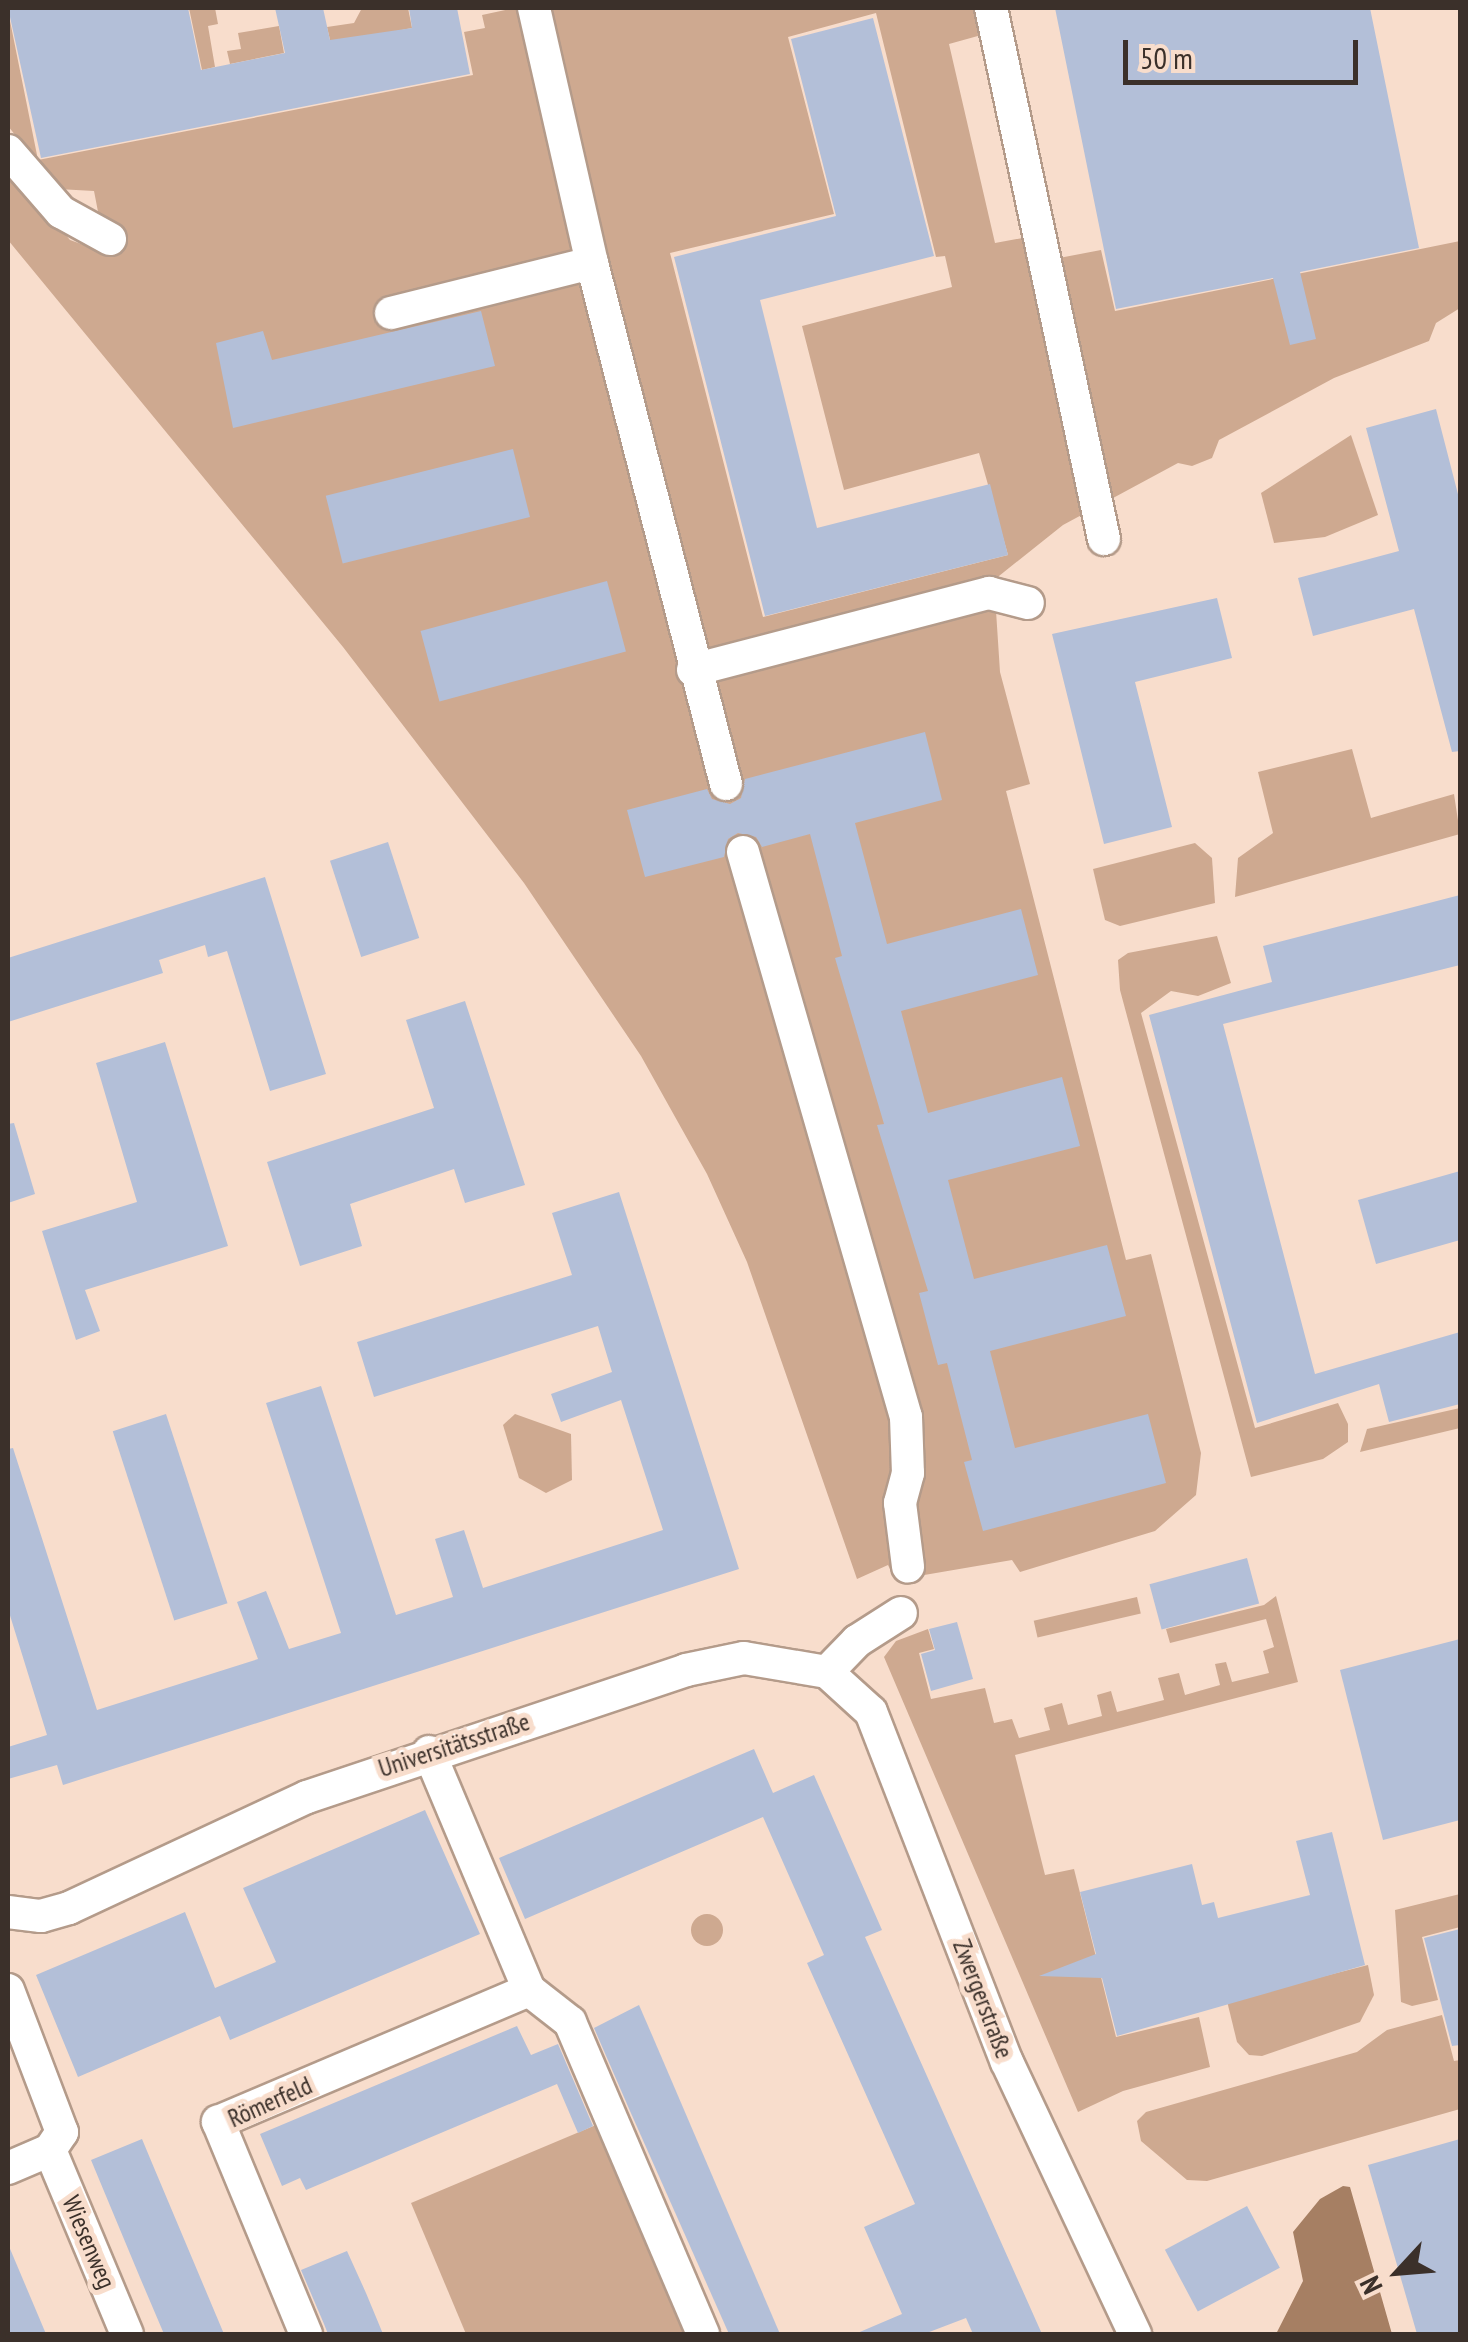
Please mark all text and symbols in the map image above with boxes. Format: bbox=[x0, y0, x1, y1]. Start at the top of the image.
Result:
scale bar bbox=[1128, 20, 1363, 82]
text: 50 m bbox=[1140, 38, 1193, 77]
street label: Universitätsstraße bbox=[375, 1706, 533, 1784]
street label: Zwergerstraße bbox=[947, 1935, 1019, 2063]
street label: Römerfeld bbox=[223, 2070, 317, 2134]
street label: Wiesenweg bbox=[56, 2191, 122, 2293]
north arrow bbox=[1348, 2222, 1448, 2322]
text: N bbox=[1351, 2270, 1391, 2300]

